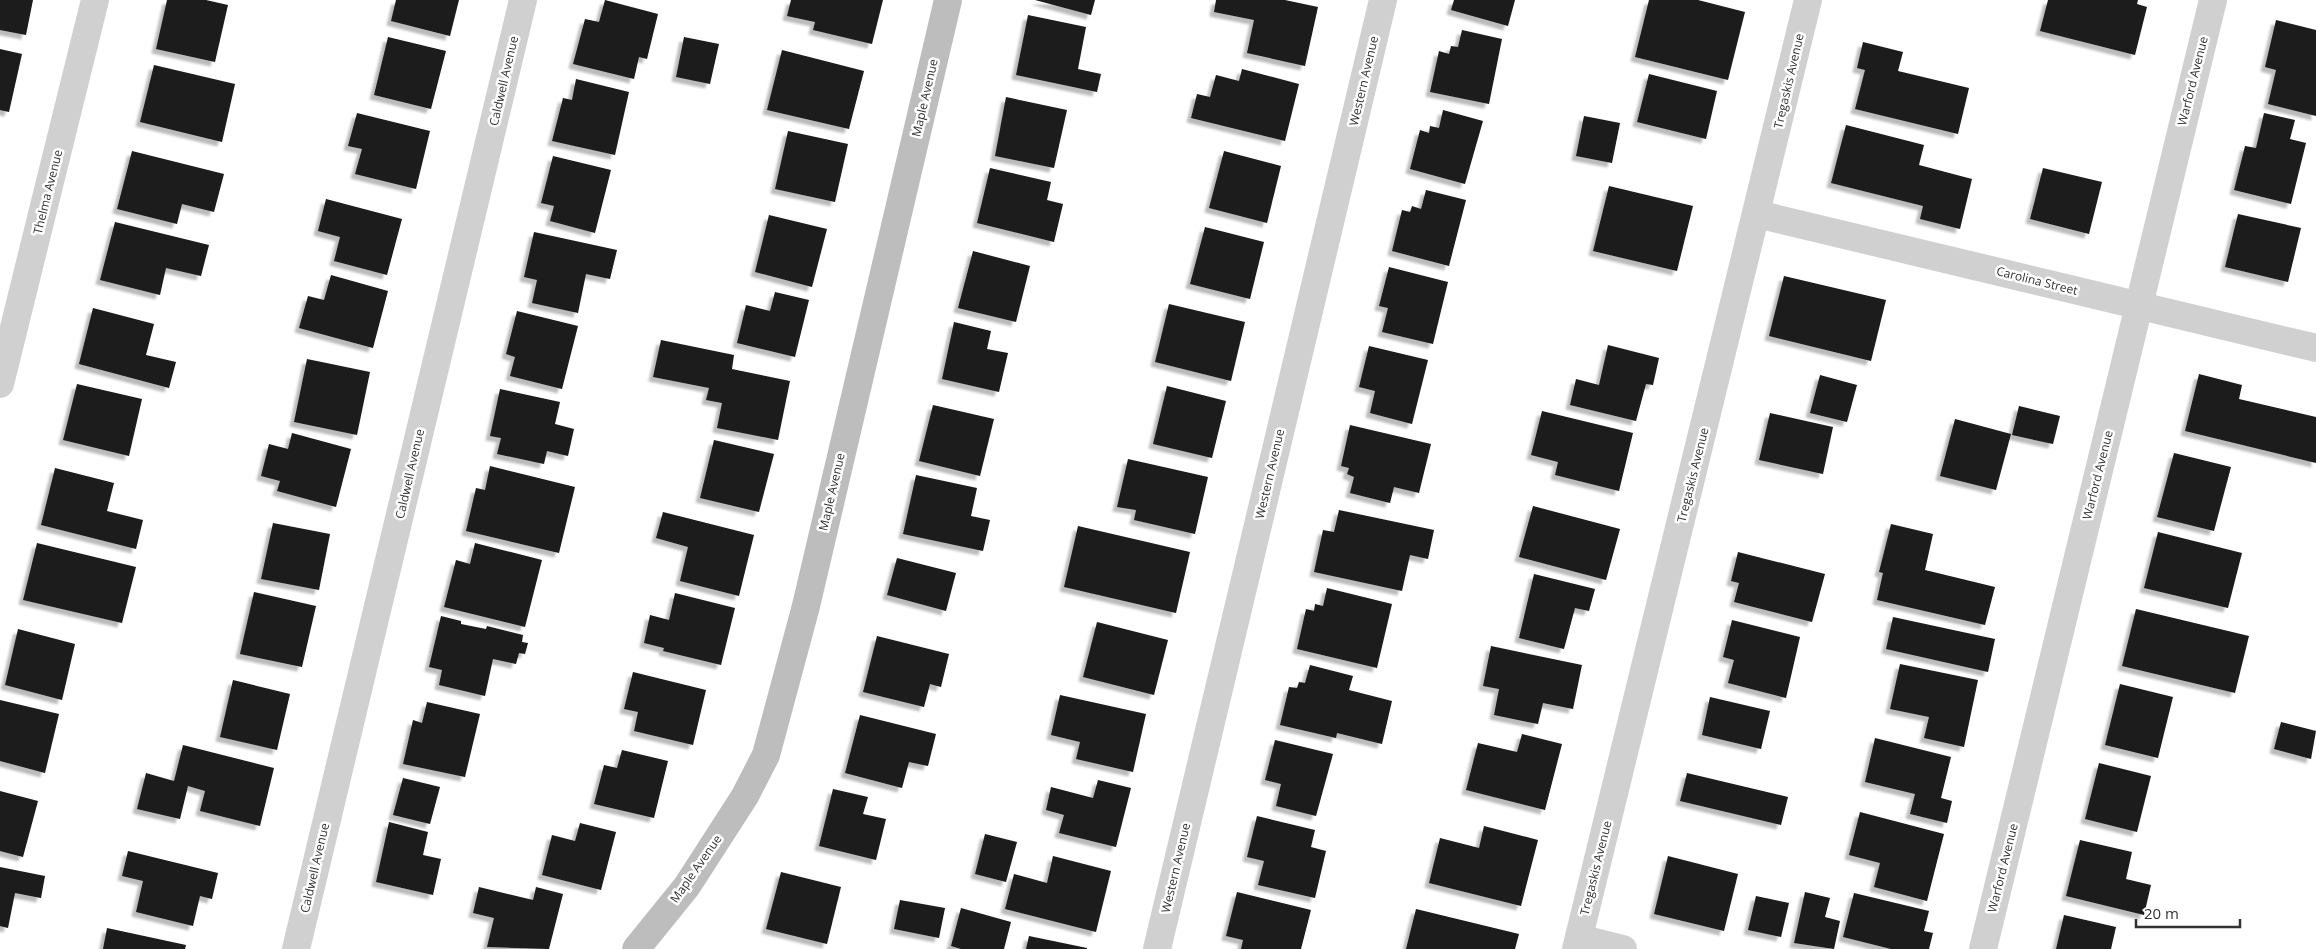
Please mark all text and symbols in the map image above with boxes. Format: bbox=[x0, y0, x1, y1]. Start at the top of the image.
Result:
street label: Tregaskis Avenue bbox=[1769, 31, 1808, 130]
street label: Caldwell Avenue bbox=[485, 34, 522, 127]
street label: Western Avenue bbox=[1345, 34, 1382, 127]
street label: Warford Avenue bbox=[2173, 34, 2212, 127]
street label: Maple Avenue bbox=[907, 57, 942, 139]
street label: Thelma Avenue bbox=[29, 148, 66, 236]
street label: Carolina Street bbox=[1995, 262, 2079, 299]
street label: Tregaskis Avenue bbox=[1673, 425, 1713, 524]
street label: Caldwell Avenue bbox=[391, 427, 428, 520]
street label: Western Avenue bbox=[1251, 427, 1288, 520]
street label: Warford Avenue bbox=[2078, 428, 2117, 521]
street label: Maple Avenue bbox=[814, 451, 849, 533]
street label: Tregaskis Avenue bbox=[1576, 818, 1616, 917]
street label: Caldwell Avenue bbox=[296, 821, 333, 914]
street label: Western Avenue bbox=[1157, 821, 1194, 914]
street label: Warford Avenue bbox=[1983, 821, 2022, 914]
street label: Maple Avenue bbox=[666, 831, 725, 906]
scale bar bbox=[2136, 896, 2240, 928]
text: 20 m bbox=[2144, 903, 2179, 923]

